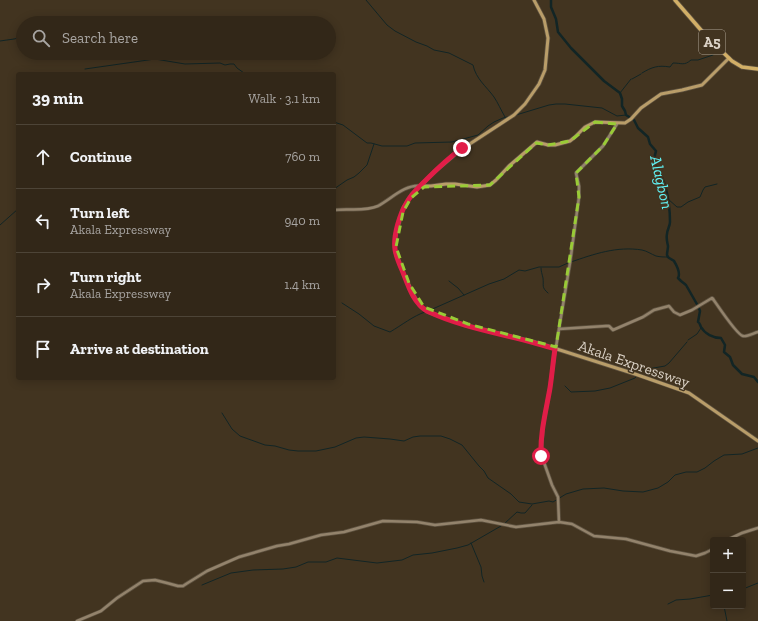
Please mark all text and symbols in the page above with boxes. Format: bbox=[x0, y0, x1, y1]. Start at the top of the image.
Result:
search box bbox=[16, 16, 336, 60]
icon: search bbox=[30, 27, 52, 49]
text: Search here bbox=[62, 29, 138, 47]
road number: A5 bbox=[699, 30, 725, 54]
text: 39 min bbox=[32, 88, 83, 108]
text: Walk · 3.1 km bbox=[248, 91, 320, 106]
route end bbox=[453, 139, 471, 157]
icon: ahead bbox=[32, 146, 54, 168]
text: Continue bbox=[70, 148, 132, 166]
text: 760 m bbox=[285, 149, 320, 164]
water label: Alagbon bbox=[646, 153, 677, 211]
text: Turn left bbox=[70, 204, 130, 222]
icon: left bbox=[32, 210, 54, 232]
text: 940 m bbox=[284, 213, 320, 228]
text: Akala Expressway bbox=[70, 222, 171, 237]
text: Turn right bbox=[70, 268, 141, 286]
icon: right bbox=[32, 274, 54, 296]
text: 1.4 km bbox=[284, 277, 320, 292]
text: Akala Expressway bbox=[70, 286, 171, 301]
street label: Akala Expressway bbox=[576, 336, 692, 392]
icon: arrive bbox=[32, 338, 54, 360]
text: Arrive at destination bbox=[70, 340, 209, 358]
route start bbox=[532, 447, 550, 465]
map controls bbox=[710, 537, 746, 609]
button: + bbox=[710, 537, 746, 573]
button: − bbox=[710, 573, 746, 609]

